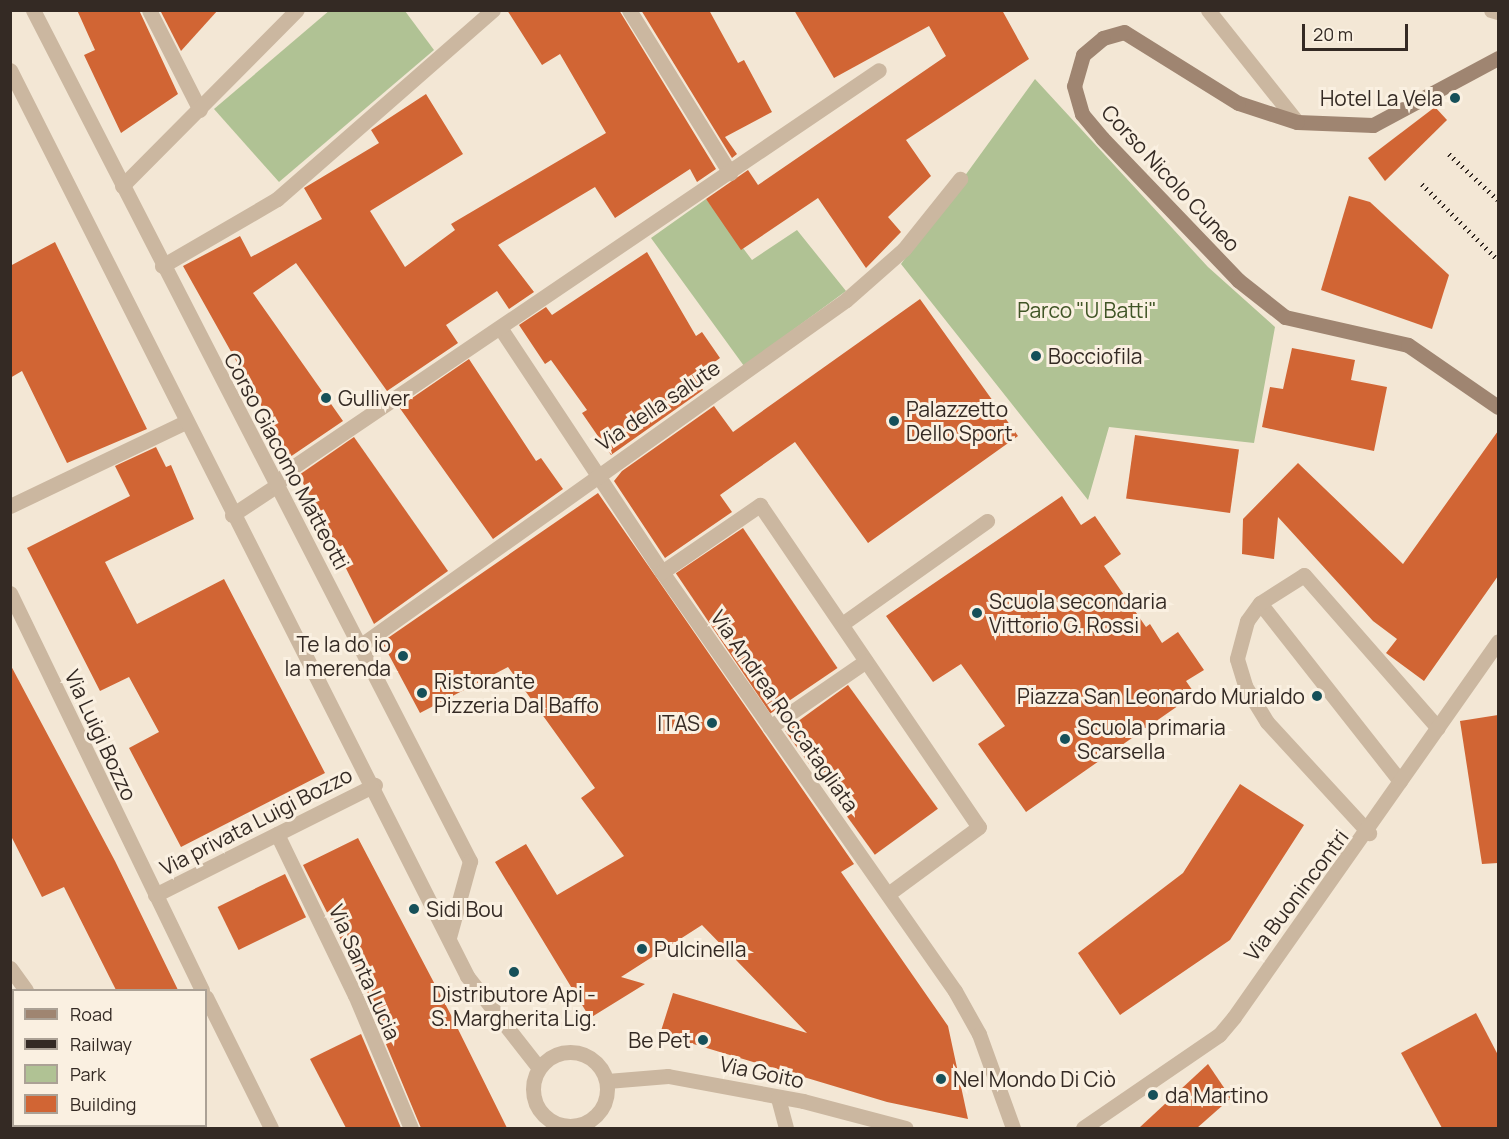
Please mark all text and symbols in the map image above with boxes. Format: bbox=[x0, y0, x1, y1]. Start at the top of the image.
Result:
scale bar bbox=[1305, 12, 1412, 50]
text: 20 m bbox=[1313, 22, 1353, 46]
place label: Hotel La Vela bbox=[1320, 85, 1443, 111]
marker: Hotel La Vela bbox=[1448, 91, 1462, 105]
street label: Corso Nicolo Cuneo bbox=[1097, 99, 1245, 257]
park label: Parco "U Batti" bbox=[1017, 297, 1157, 323]
place label: Bocciofila bbox=[1048, 343, 1142, 369]
street label: Corso Giacomo Matteotti bbox=[219, 348, 355, 574]
marker: Bocciofila bbox=[1029, 349, 1043, 363]
street label: Via della salute bbox=[591, 354, 725, 456]
place label: Gulliver bbox=[338, 385, 410, 411]
marker: Gulliver bbox=[319, 391, 333, 405]
place label: Palazzetto Dello Sport bbox=[906, 396, 1013, 446]
marker: Palazzetto Dello Sport bbox=[887, 414, 901, 428]
place label: Scuola secondaria Vittorio G. Rossi bbox=[989, 588, 1167, 638]
street label: Via Andrea Roccatagliata bbox=[706, 605, 864, 817]
marker: Scuola secondaria Vittorio G. Rossi bbox=[970, 606, 984, 620]
place label: Te la do io la merenda bbox=[284, 631, 391, 681]
marker: Te la do io la merenda bbox=[396, 649, 410, 663]
street label: Via Luigi Bozzo bbox=[60, 666, 142, 804]
place label: Ristorante Pizzeria Dal Baffo bbox=[434, 668, 599, 718]
place label: Piazza San Leonardo Murialdo bbox=[1017, 683, 1305, 709]
marker: Ristorante Pizzeria Dal Baffo bbox=[415, 686, 429, 700]
marker: Piazza San Leonardo Murialdo bbox=[1310, 689, 1324, 703]
place label: ITAS bbox=[657, 710, 700, 736]
place label: Scuola primaria Scarsella bbox=[1077, 714, 1226, 764]
marker: ITAS bbox=[705, 716, 719, 730]
marker: Scuola primaria Scarsella bbox=[1058, 732, 1072, 746]
street label: Via privata Luigi Bozzo bbox=[156, 762, 356, 880]
street label: Via Buonincontri bbox=[1238, 824, 1354, 966]
place label: Sidi Bou bbox=[426, 896, 503, 922]
street label: Via Santa Lucia bbox=[324, 900, 406, 1044]
marker: Sidi Bou bbox=[407, 902, 421, 916]
place label: Pulcinella bbox=[654, 936, 746, 962]
marker: Pulcinella bbox=[635, 942, 649, 956]
marker: Distributore Api - S. Margherita Lig. bbox=[507, 965, 521, 979]
place label: Distributore Api - S. Margherita Lig. bbox=[431, 981, 597, 1031]
legend bbox=[12, 989, 207, 1127]
text: Road bbox=[70, 1002, 113, 1026]
place label: Be Pet bbox=[628, 1027, 691, 1053]
text: Railway bbox=[70, 1032, 132, 1056]
marker: Be Pet bbox=[696, 1033, 710, 1047]
street label: Via Goito bbox=[718, 1051, 806, 1093]
text: Park bbox=[70, 1062, 106, 1086]
place label: Nel Mondo Di Ciò bbox=[953, 1066, 1116, 1092]
marker: Nel Mondo Di Ciò bbox=[934, 1072, 948, 1086]
place label: da Martino bbox=[1165, 1082, 1268, 1108]
marker: da Martino bbox=[1146, 1088, 1160, 1102]
text: Building bbox=[70, 1092, 136, 1116]

